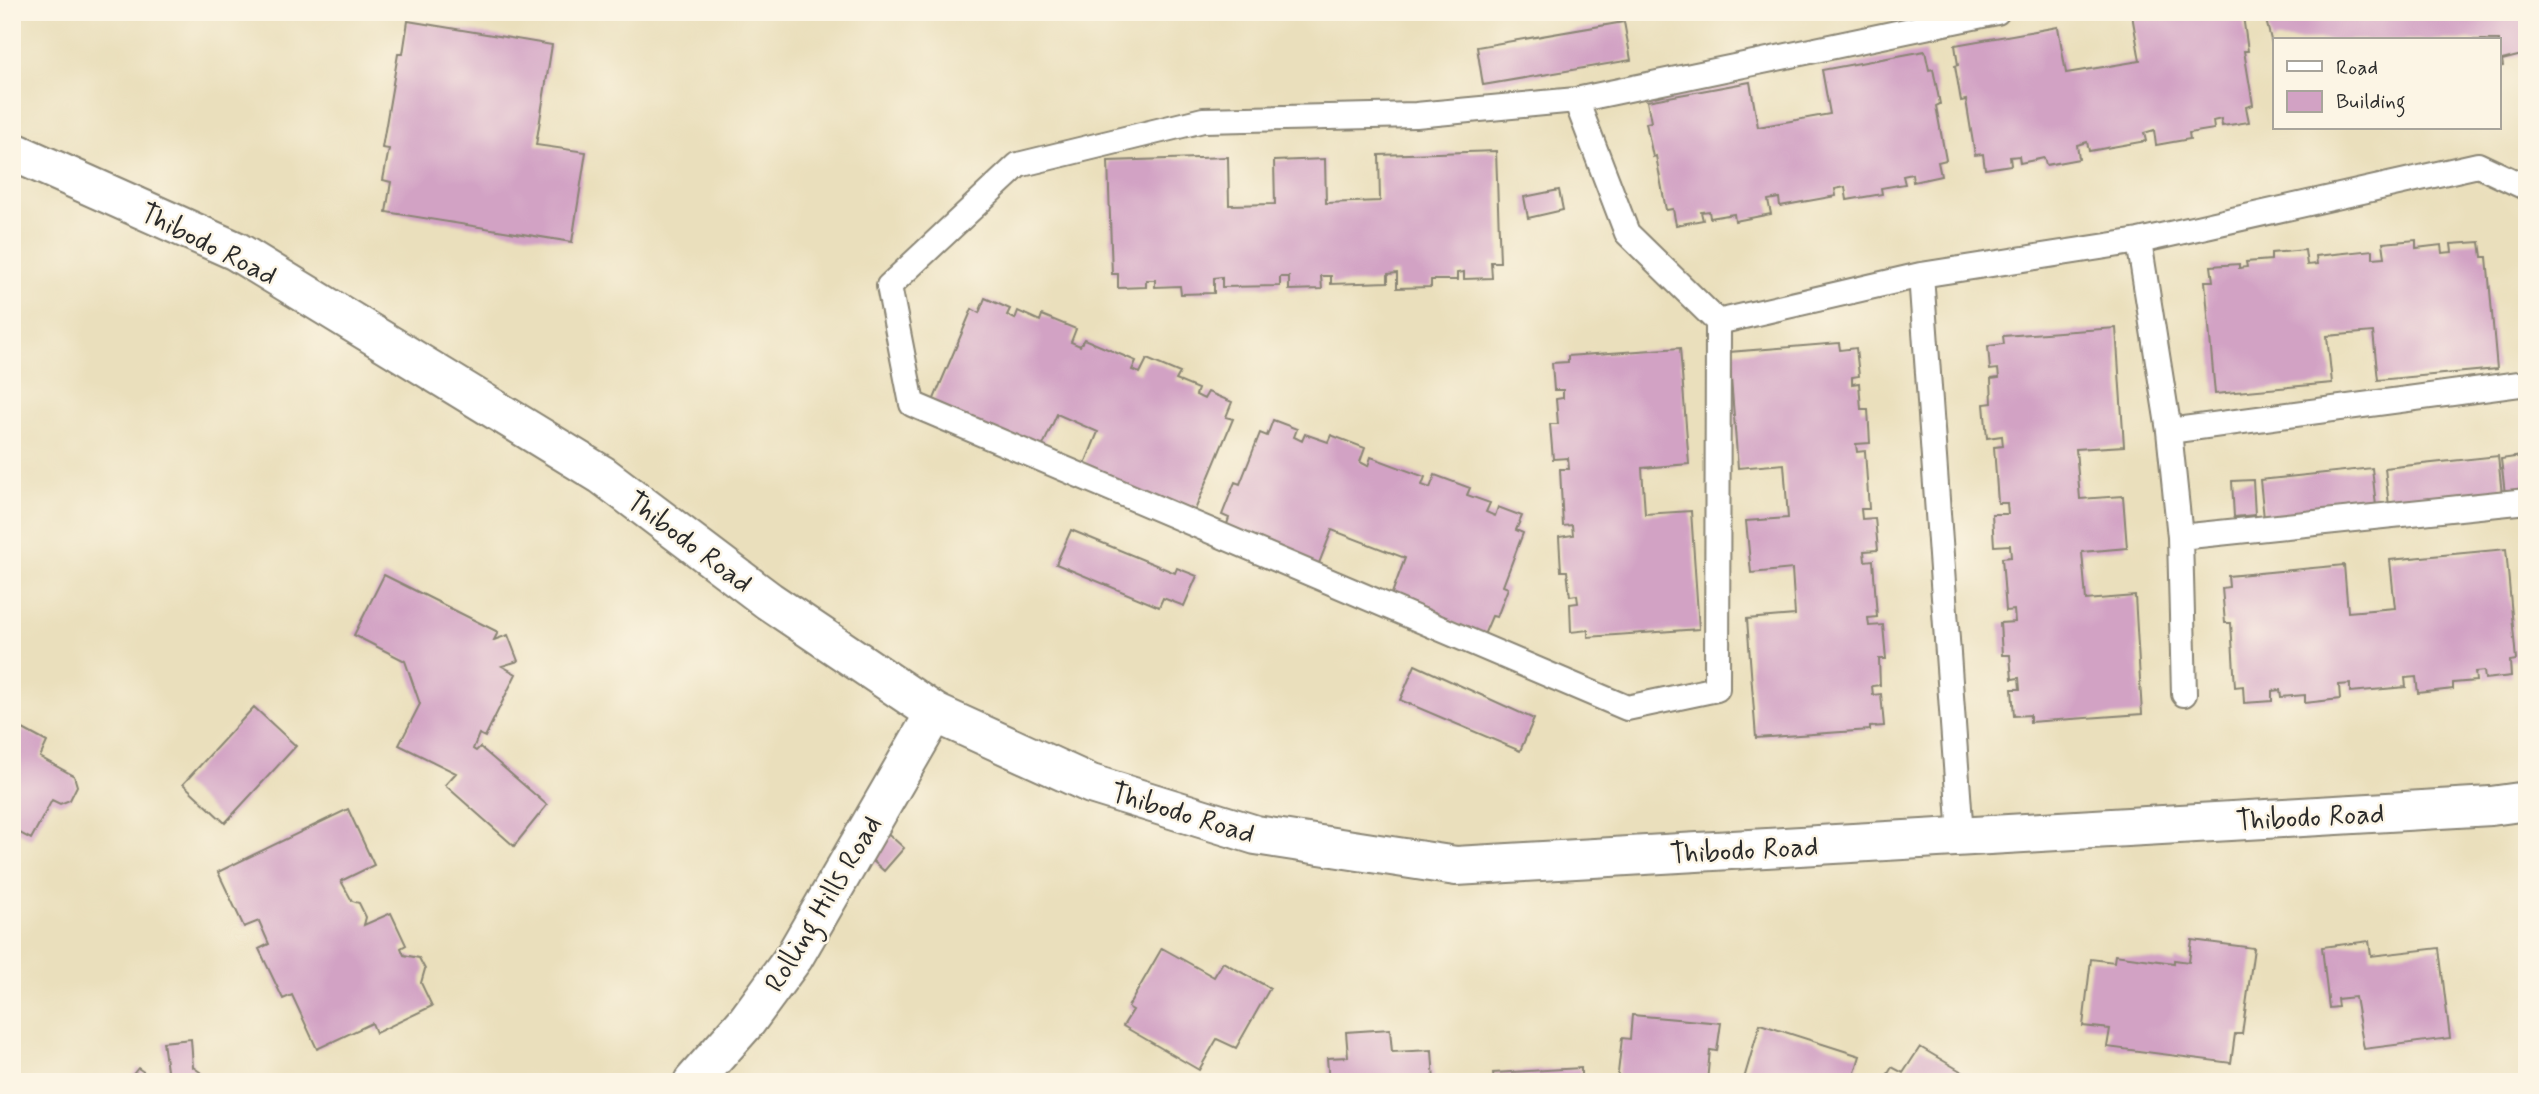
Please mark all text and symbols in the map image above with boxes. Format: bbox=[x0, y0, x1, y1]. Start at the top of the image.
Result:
legend bbox=[2273, 38, 2500, 130]
text: Road bbox=[2336, 54, 2378, 82]
text: Building bbox=[2336, 88, 2406, 118]
street label: Thibodo Road bbox=[133, 195, 282, 295]
street label: Thibodo Road bbox=[618, 484, 759, 602]
street label: Thibodo Road bbox=[1106, 775, 1259, 854]
street label: Thibodo Road bbox=[2235, 796, 2385, 841]
street label: Rolling Hills Road bbox=[757, 809, 894, 1001]
street label: Thibodo Road bbox=[1669, 829, 1819, 874]

